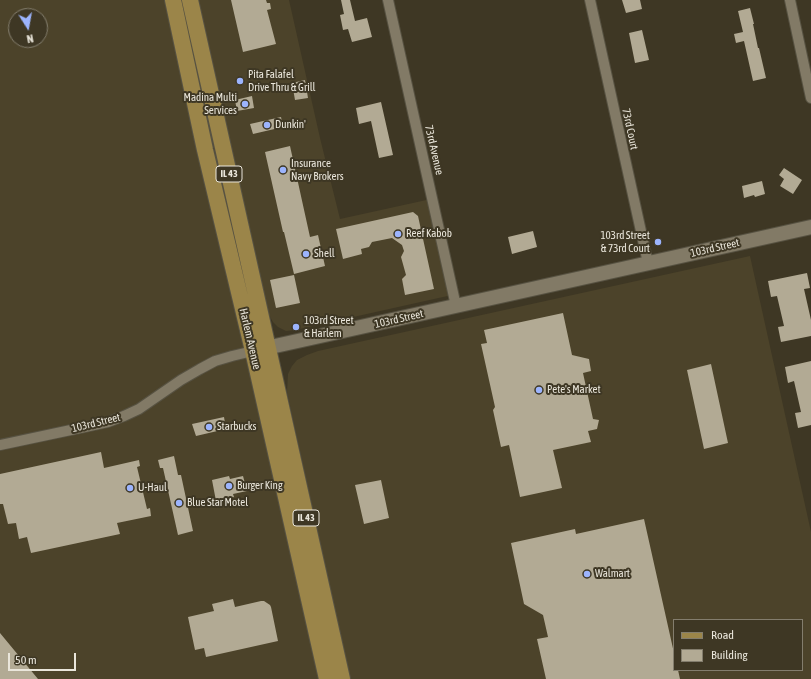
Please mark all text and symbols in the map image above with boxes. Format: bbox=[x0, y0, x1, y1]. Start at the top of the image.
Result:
north arrow bbox=[8, 8, 48, 48]
text: N bbox=[26, 32, 34, 45]
place label: Pita Falafel Drive Thru & Grill bbox=[248, 68, 316, 94]
marker: Pita Falafel Drive Thru & Grill bbox=[235, 76, 245, 86]
place label: Madina Multi Services bbox=[184, 91, 237, 117]
marker: Madina Multi Services bbox=[240, 99, 250, 109]
street label: 73rd Court bbox=[619, 107, 641, 151]
place label: Dunkin' bbox=[275, 118, 306, 132]
marker: Dunkin' bbox=[262, 120, 272, 130]
street label: 73rd Avenue bbox=[422, 124, 446, 176]
place label: Insurance Navy Brokers bbox=[291, 157, 344, 183]
marker: Insurance Navy Brokers bbox=[278, 165, 288, 175]
road number: IL 43 bbox=[216, 166, 242, 182]
place label: Reef Kabob bbox=[406, 227, 452, 241]
marker: Reef Kabob bbox=[393, 229, 403, 239]
place label: 103rd Street & 73rd Court bbox=[600, 229, 650, 255]
street label: 103rd Street bbox=[689, 236, 741, 260]
marker: 103rd Street & 73rd Court bbox=[653, 237, 663, 247]
place label: Shell bbox=[314, 247, 335, 261]
marker: Shell bbox=[301, 249, 311, 259]
street label: Harlem Avenue bbox=[237, 307, 263, 371]
street label: 103rd Street bbox=[373, 307, 425, 331]
place label: 103rd Street & Harlem bbox=[304, 314, 354, 340]
marker: 103rd Street & Harlem bbox=[291, 322, 301, 332]
place label: Pete's Market bbox=[547, 383, 601, 397]
marker: Pete's Market bbox=[534, 385, 544, 395]
street label: 103rd Street bbox=[70, 411, 122, 435]
place label: Starbucks bbox=[217, 420, 256, 434]
marker: Starbucks bbox=[204, 422, 214, 432]
place label: Burger King bbox=[237, 479, 283, 493]
place label: U-Haul bbox=[138, 481, 167, 495]
marker: Burger King bbox=[224, 481, 234, 491]
marker: U-Haul bbox=[125, 483, 135, 493]
place label: Blue Star Motel bbox=[187, 496, 248, 510]
marker: Blue Star Motel bbox=[174, 498, 184, 508]
road number: IL 43 bbox=[293, 510, 319, 526]
place label: Walmart bbox=[595, 567, 630, 581]
marker: Walmart bbox=[582, 569, 592, 579]
legend bbox=[673, 619, 803, 671]
text: Road bbox=[711, 628, 734, 642]
scale bar bbox=[10, 645, 78, 671]
text: Building bbox=[711, 648, 748, 662]
text: 50 m bbox=[15, 653, 37, 667]

